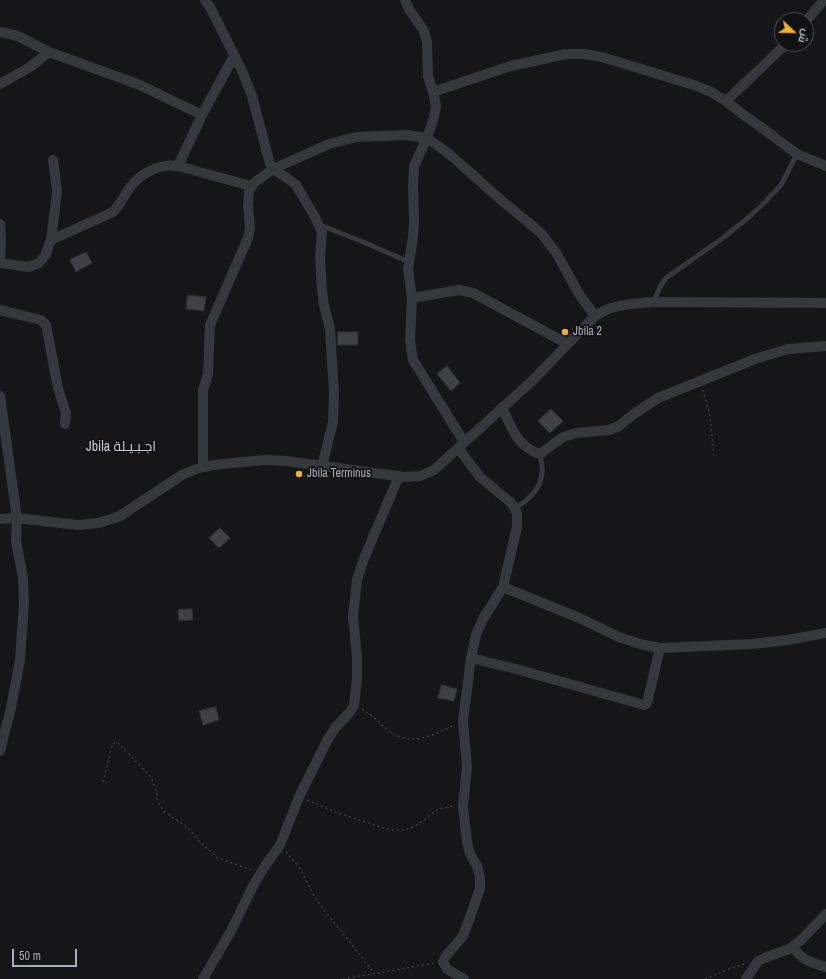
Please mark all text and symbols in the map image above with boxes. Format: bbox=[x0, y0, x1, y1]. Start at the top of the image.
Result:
north arrow bbox=[774, 12, 814, 52]
text: ش bbox=[795, 27, 813, 45]
place label: Jbila 2 bbox=[573, 325, 602, 339]
marker: Jbila 2 bbox=[560, 327, 570, 337]
district label: Jbila اجـبـيـلة bbox=[86, 439, 156, 455]
place label: Jbila Terminus bbox=[307, 467, 371, 481]
marker: Jbila Terminus bbox=[294, 469, 304, 479]
scale bar bbox=[14, 941, 79, 967]
text: 50 m bbox=[19, 948, 41, 964]

